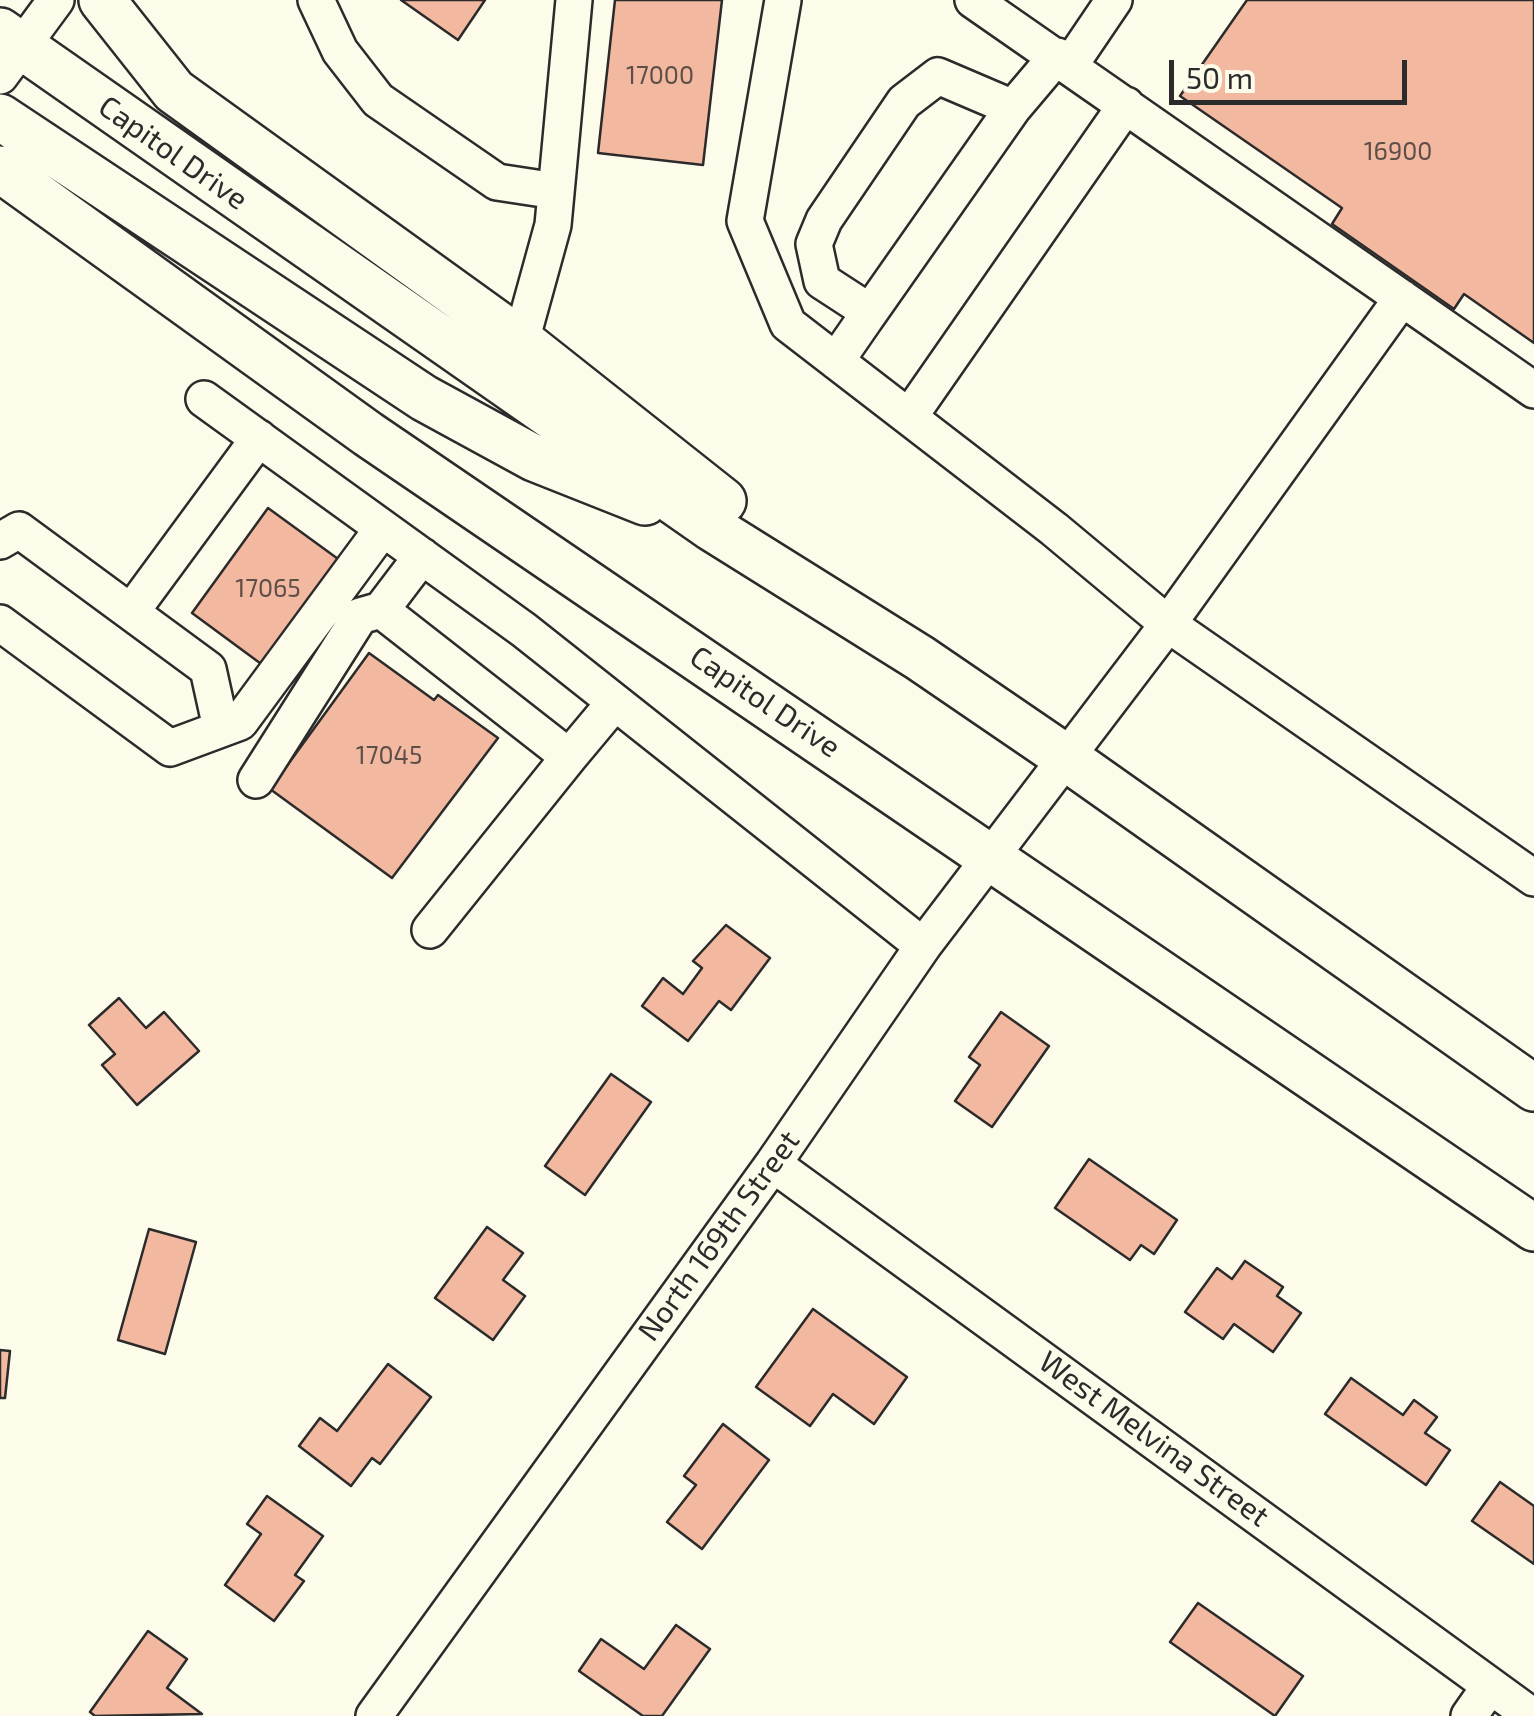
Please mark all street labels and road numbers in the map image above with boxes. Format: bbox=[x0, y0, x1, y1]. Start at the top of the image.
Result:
street label: Capitol Drive bbox=[92, 88, 254, 218]
street label: Capitol Drive bbox=[683, 639, 847, 765]
street label: North 169th Street bbox=[631, 1124, 807, 1348]
street label: West Melvina Street bbox=[1032, 1344, 1276, 1534]

